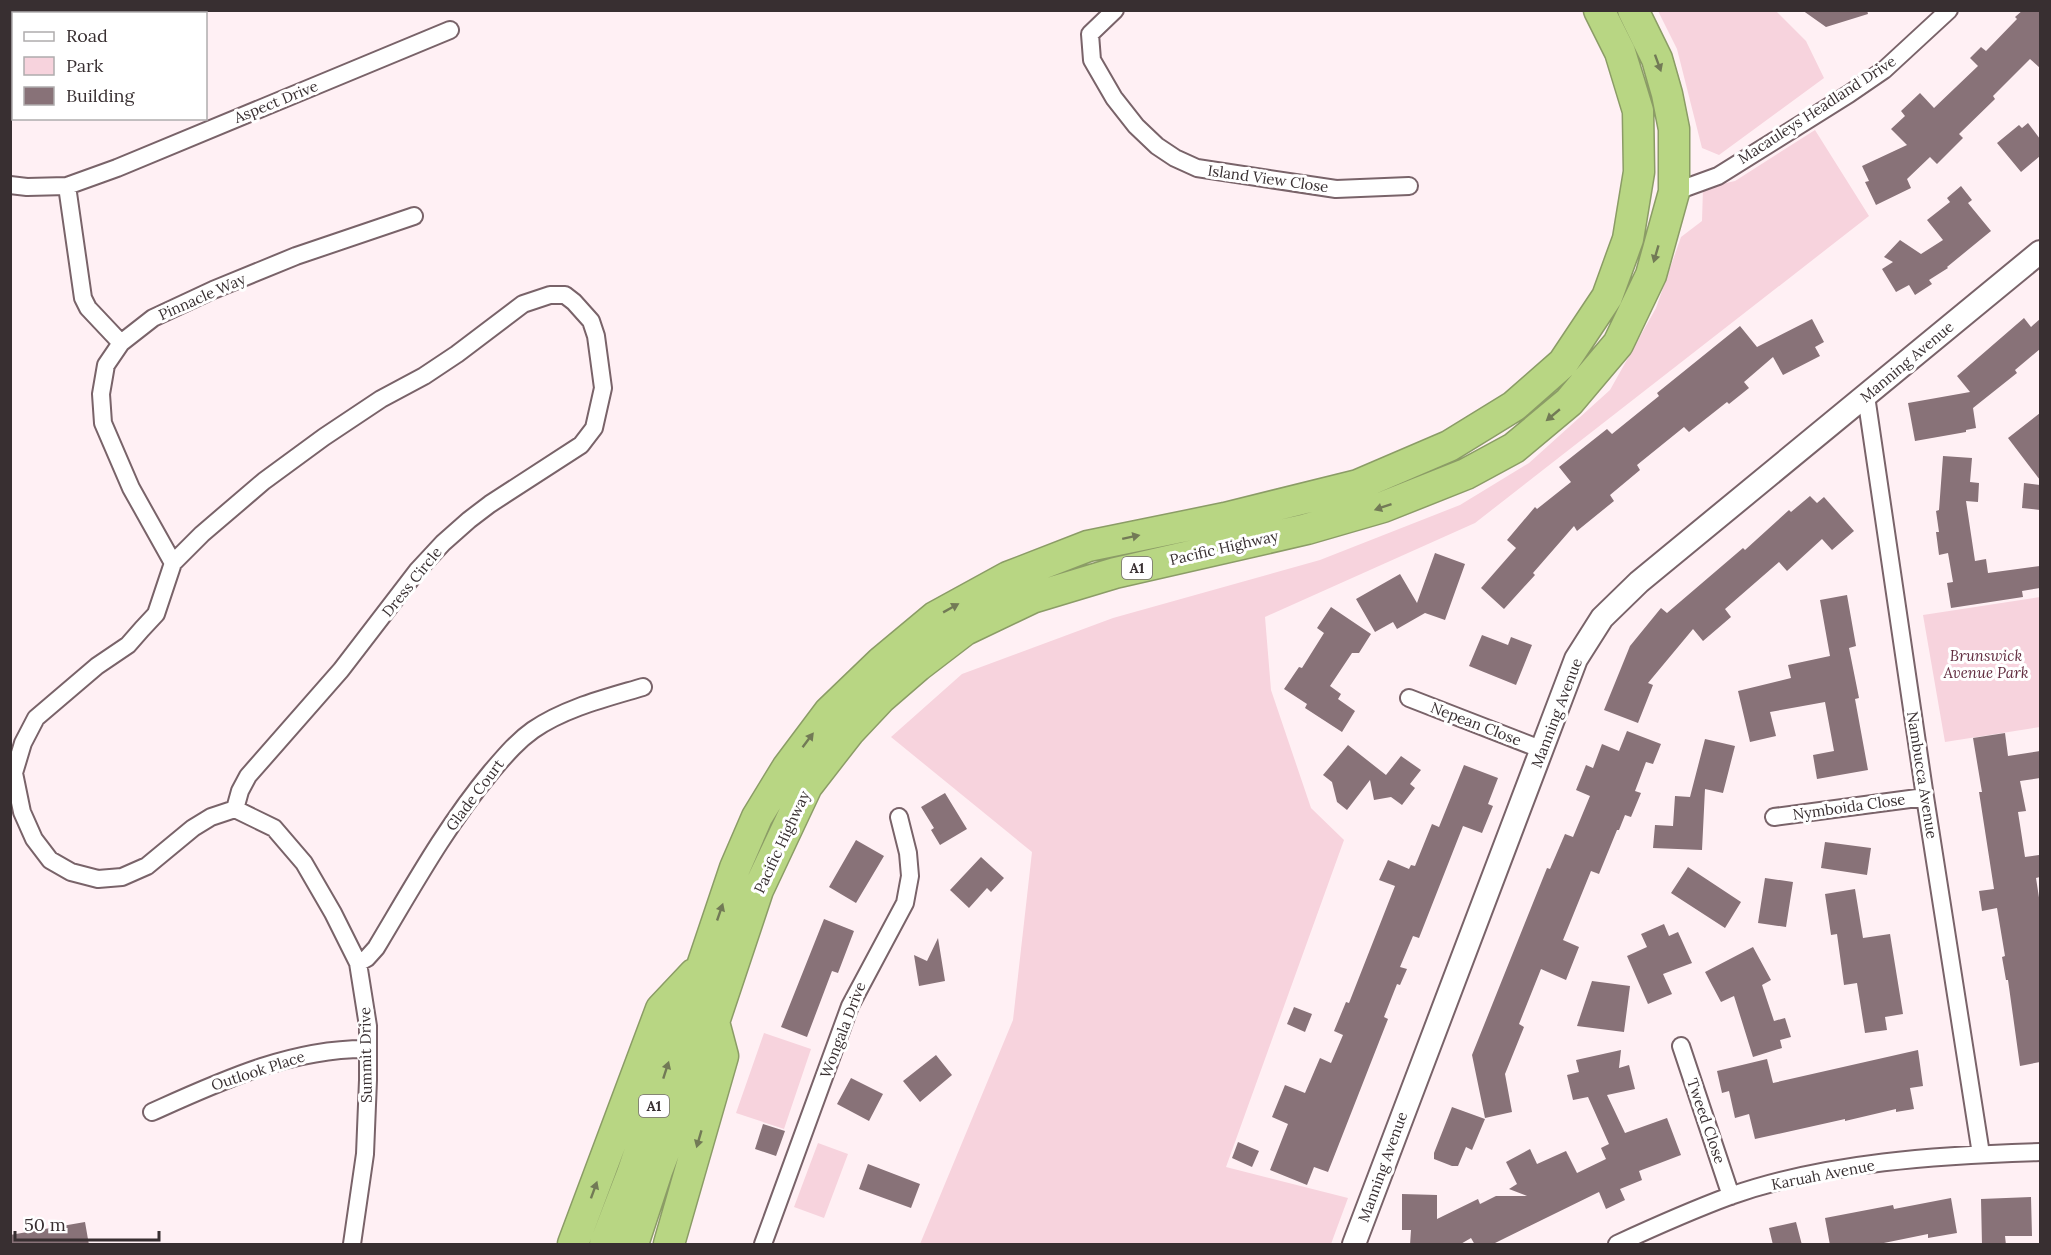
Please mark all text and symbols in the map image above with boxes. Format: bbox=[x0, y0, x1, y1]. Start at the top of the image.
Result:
legend bbox=[12, 12, 207, 120]
text: Road bbox=[66, 24, 108, 47]
street label: Macauleys Headland Drive bbox=[1734, 51, 1899, 168]
text: Park bbox=[66, 54, 104, 77]
one-way arrow bbox=[1653, 54, 1663, 72]
street label: Aspect Drive bbox=[230, 76, 320, 127]
text: Building bbox=[66, 84, 136, 107]
street label: Island View Close bbox=[1206, 161, 1330, 196]
one-way arrow bbox=[1651, 245, 1661, 263]
street label: Pinnacle Way bbox=[155, 269, 248, 324]
street label: Manning Avenue bbox=[1856, 317, 1957, 406]
one-way arrow bbox=[1545, 409, 1561, 422]
one-way arrow bbox=[1374, 502, 1392, 512]
street label: Pacific Highway bbox=[1168, 526, 1280, 569]
one-way arrow bbox=[1122, 532, 1141, 541]
street label: Dress Circle bbox=[378, 543, 446, 621]
road number: A1 bbox=[1122, 557, 1152, 579]
one-way arrow bbox=[943, 603, 959, 614]
park label: Brunswick Avenue Park bbox=[1943, 646, 2029, 682]
street label: Manning Avenue bbox=[1527, 655, 1586, 770]
street label: Nepean Close bbox=[1428, 698, 1524, 750]
street label: Nambucca Avenue bbox=[1903, 710, 1942, 840]
one-way arrow bbox=[802, 732, 814, 747]
street label: Glade Court bbox=[441, 755, 508, 834]
street label: Pacific Highway bbox=[749, 787, 814, 896]
street label: Nymboida Close bbox=[1791, 789, 1906, 824]
one-way arrow bbox=[715, 903, 725, 921]
street label: Wongala Drive bbox=[815, 979, 870, 1081]
street label: Summit Drive bbox=[355, 1007, 376, 1103]
street label: Outlook Place bbox=[209, 1046, 307, 1095]
one-way arrow bbox=[662, 1061, 671, 1079]
street label: Tweed Close bbox=[1683, 1076, 1730, 1166]
road number: A1 bbox=[639, 1095, 669, 1117]
street label: Manning Avenue bbox=[1354, 1109, 1411, 1225]
one-way arrow bbox=[694, 1130, 703, 1148]
street label: Karuah Avenue bbox=[1770, 1155, 1876, 1194]
one-way arrow bbox=[589, 1181, 599, 1199]
scale bar bbox=[15, 1204, 159, 1242]
text: 50 m bbox=[24, 1213, 66, 1236]

